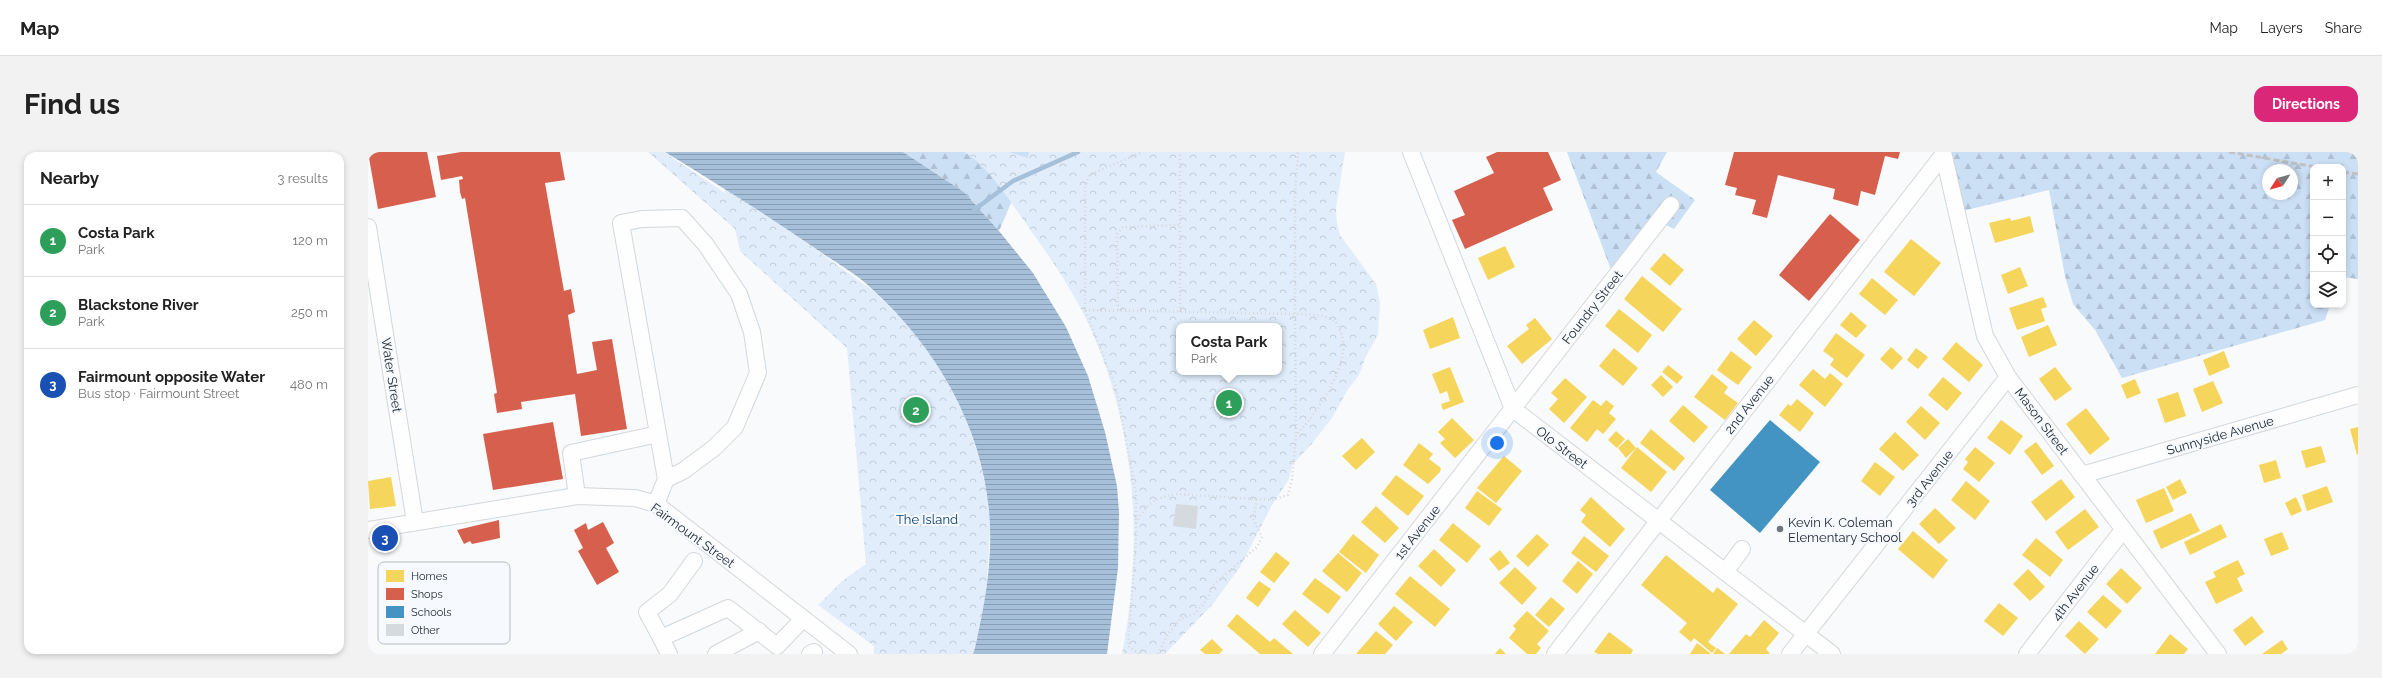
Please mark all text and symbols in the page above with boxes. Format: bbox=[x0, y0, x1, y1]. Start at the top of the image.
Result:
text: Map bbox=[20, 17, 59, 39]
text: Map bbox=[2210, 20, 2238, 36]
text: Layers bbox=[2260, 20, 2303, 36]
text: Share bbox=[2325, 20, 2362, 36]
button: Directions bbox=[2254, 86, 2358, 122]
text: Find us bbox=[24, 88, 120, 121]
north arrow bbox=[2262, 164, 2298, 200]
map controls bbox=[2310, 164, 2346, 308]
button: + bbox=[2310, 164, 2346, 200]
text: Nearby bbox=[40, 168, 99, 188]
text: 3 results bbox=[278, 171, 328, 186]
button: − bbox=[2310, 200, 2346, 236]
text: Costa Park bbox=[78, 224, 155, 242]
text: 1 bbox=[50, 233, 56, 248]
text: 120 m bbox=[292, 233, 328, 248]
button: locate bbox=[2310, 236, 2346, 272]
text: Park bbox=[78, 242, 105, 257]
street label: Foundry Street bbox=[1559, 267, 1626, 347]
button: layers bbox=[2310, 272, 2346, 308]
text: Blackstone River bbox=[78, 296, 199, 314]
text: 2 bbox=[49, 305, 57, 320]
text: 250 m bbox=[291, 305, 328, 320]
text: Park bbox=[78, 314, 105, 329]
popup bbox=[1176, 323, 1282, 375]
text: Costa Park bbox=[1191, 333, 1267, 351]
street label: Water Street bbox=[378, 337, 405, 414]
text: Park bbox=[1191, 351, 1217, 366]
text: Fairmount opposite Water bbox=[78, 368, 265, 386]
street label: 2nd Avenue bbox=[1722, 371, 1777, 437]
text: 3 bbox=[49, 377, 57, 392]
text: 480 m bbox=[290, 377, 328, 392]
street label: Mason Street bbox=[2012, 385, 2072, 458]
text: Bus stop · Fairmount Street bbox=[78, 386, 239, 401]
pin: 1 bbox=[1216, 388, 1242, 418]
pin: 2 bbox=[903, 395, 929, 425]
street label: Sunnyside Avenue bbox=[2165, 413, 2276, 458]
street label: Olo Street bbox=[1533, 423, 1591, 472]
your location bbox=[1487, 433, 1507, 453]
street label: 3rd Avenue bbox=[1903, 447, 1956, 510]
street label: Fairmount Street bbox=[648, 500, 738, 571]
street label: 1st Avenue bbox=[1392, 502, 1443, 562]
park label: The Island bbox=[896, 512, 958, 527]
place label: Kevin K. Coleman Elementary School bbox=[1788, 515, 1902, 545]
pin: 3 bbox=[372, 523, 398, 553]
marker: Kevin K. Coleman Elementary School bbox=[1775, 524, 1785, 534]
street label: 4th Avenue bbox=[2049, 561, 2102, 624]
legend bbox=[378, 562, 510, 644]
text: Homes bbox=[411, 570, 447, 583]
text: Shops bbox=[411, 588, 443, 601]
text: Schools bbox=[411, 606, 452, 619]
text: Other bbox=[411, 624, 440, 637]

